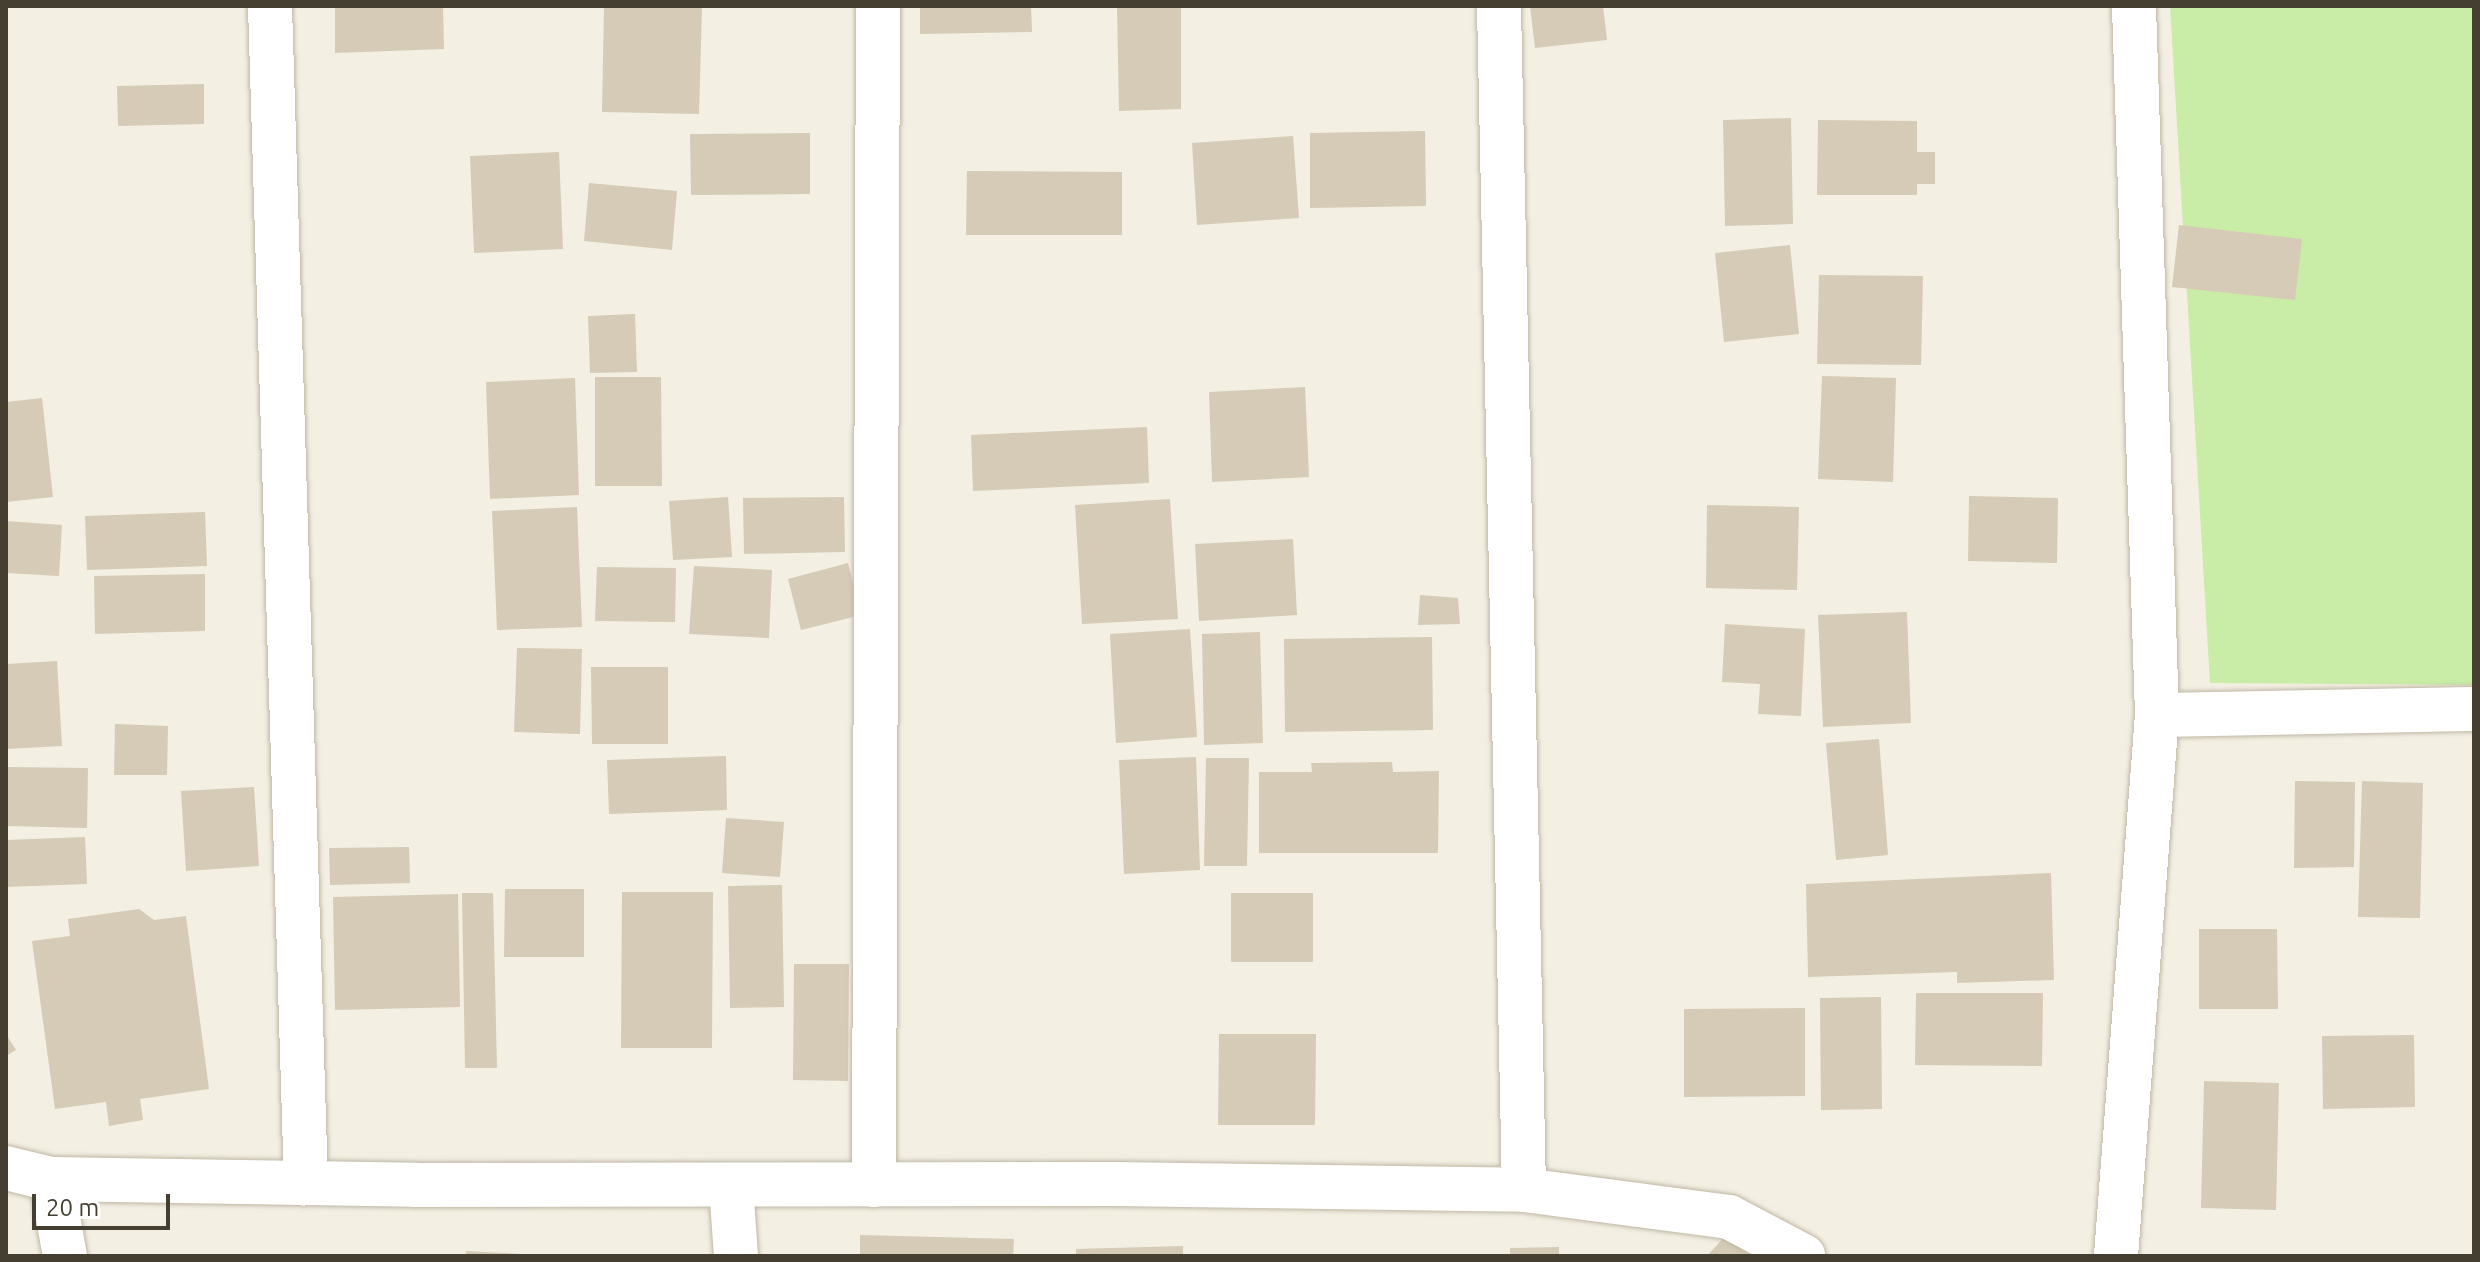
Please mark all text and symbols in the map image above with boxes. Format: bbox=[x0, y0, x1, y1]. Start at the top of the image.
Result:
scale bar bbox=[36, 1178, 174, 1228]
text: 20 m bbox=[46, 1194, 99, 1221]

